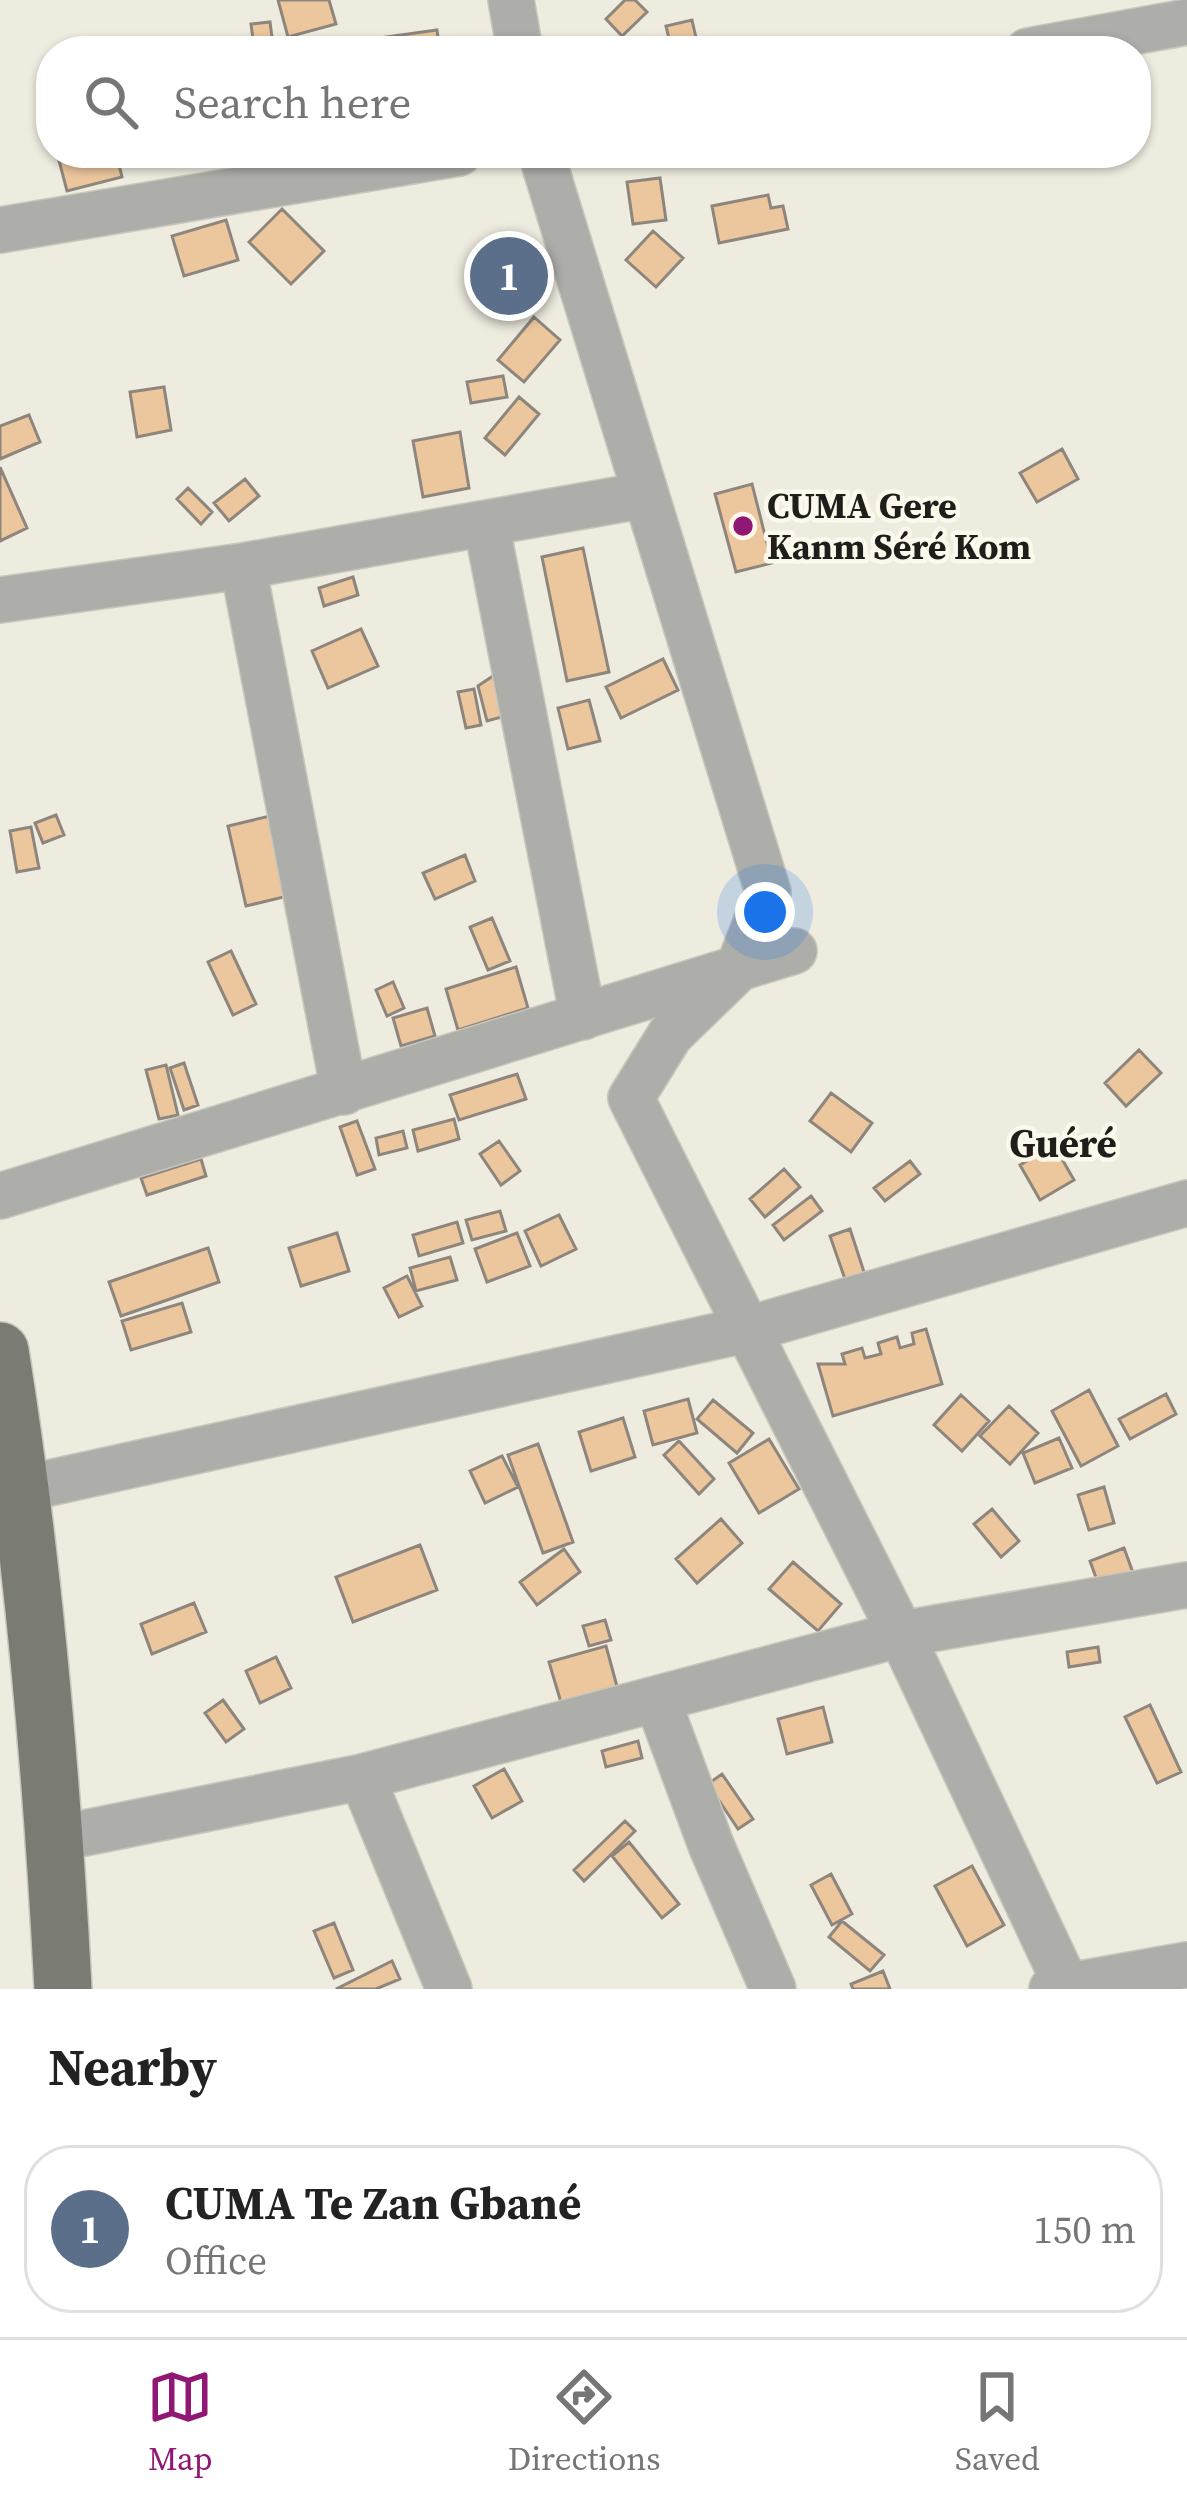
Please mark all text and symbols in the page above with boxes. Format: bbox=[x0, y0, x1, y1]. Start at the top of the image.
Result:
search box bbox=[36, 36, 1151, 168]
icon: search bbox=[78, 69, 144, 135]
text: Search here bbox=[174, 71, 411, 133]
pin: 1 bbox=[470, 231, 548, 321]
place label: CUMA Gere Kanm Séré Kom bbox=[767, 481, 1031, 571]
marker: CUMA Gere Kanm Séré Kom bbox=[730, 513, 756, 539]
your location bbox=[735, 882, 795, 942]
district label: Guéré bbox=[1009, 1117, 1117, 1170]
text: Nearby bbox=[48, 2032, 217, 2102]
text: CUMA Te Zan Gbané bbox=[165, 2172, 581, 2234]
text: 1 bbox=[79, 2203, 101, 2256]
text: 150 m bbox=[1033, 2203, 1136, 2256]
text: Office bbox=[165, 2234, 267, 2287]
tab: Map bbox=[147, 2364, 213, 2481]
tab: Directions bbox=[508, 2364, 661, 2481]
tab: Saved bbox=[955, 2364, 1040, 2481]

